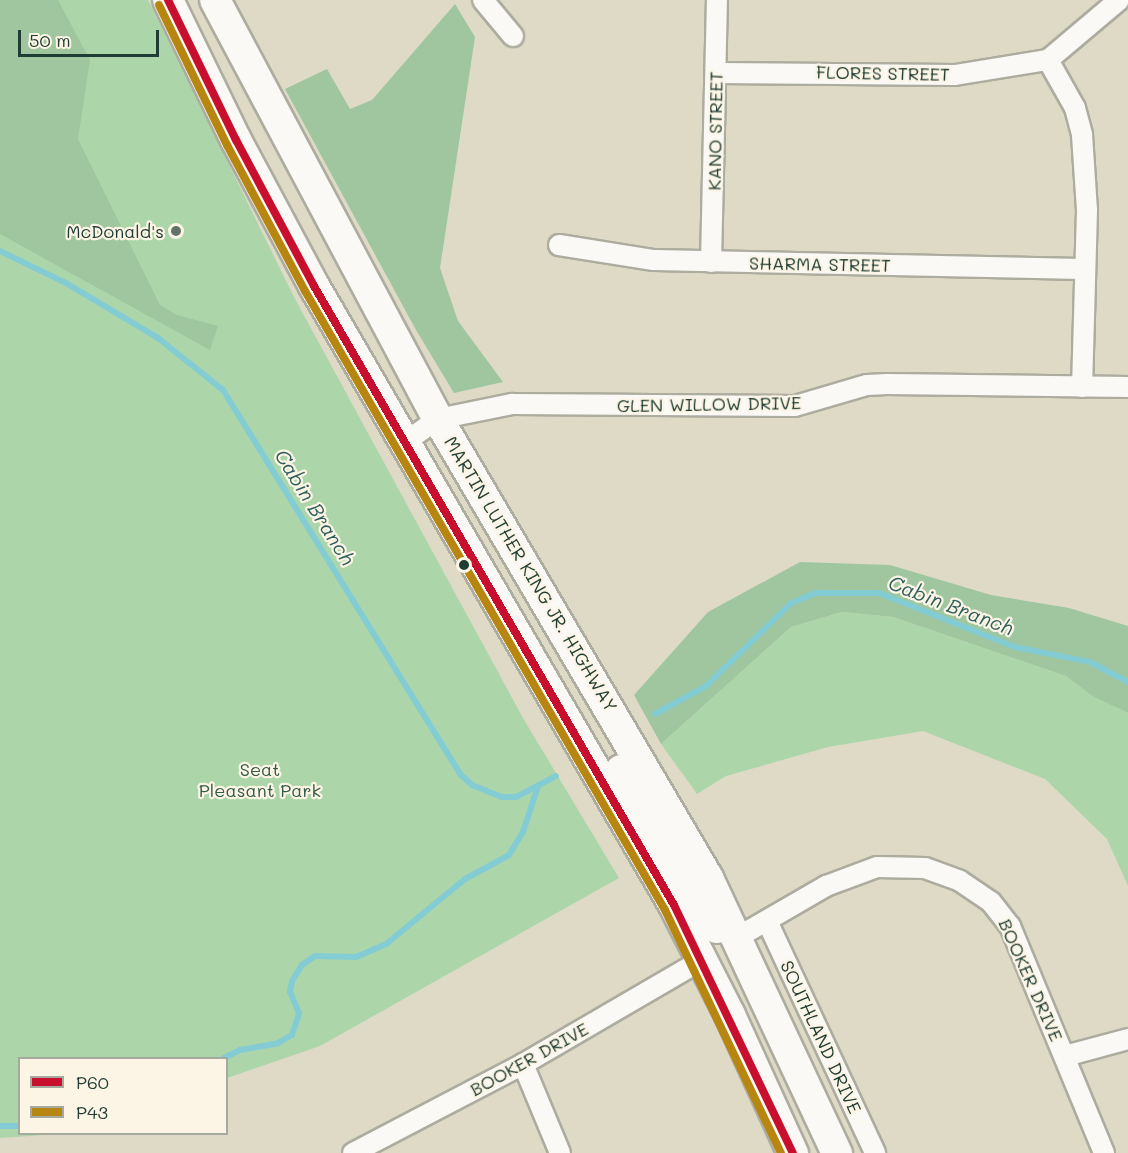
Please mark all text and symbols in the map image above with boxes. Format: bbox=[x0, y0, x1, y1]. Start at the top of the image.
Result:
scale bar bbox=[21, 18, 162, 56]
text: 50 m bbox=[29, 28, 71, 52]
street label: FLORES STREET bbox=[816, 61, 950, 85]
street label: KANO STREET bbox=[703, 71, 727, 191]
place label: McDonald's bbox=[66, 220, 164, 242]
marker: McDonald's bbox=[169, 224, 183, 238]
street label: SHARMA STREET bbox=[749, 252, 891, 276]
street label: GLEN WILLOW DRIVE bbox=[617, 392, 801, 416]
street label: MARTIN LUTHER KING JR. HIGHWAY bbox=[440, 432, 622, 716]
water label: Cabin Branch bbox=[270, 445, 360, 569]
unlabelled marker bbox=[458, 559, 470, 571]
water label: Cabin Branch bbox=[885, 570, 1017, 640]
park label: Seat Pleasant Park bbox=[199, 759, 321, 802]
street label: BOOKER DRIVE bbox=[994, 915, 1068, 1045]
street label: SOUTHLAND DRIVE bbox=[776, 957, 866, 1117]
street label: BOOKER DRIVE bbox=[466, 1018, 592, 1100]
legend bbox=[18, 1057, 228, 1135]
text: P60 bbox=[76, 1070, 109, 1094]
text: P43 bbox=[76, 1100, 108, 1124]

